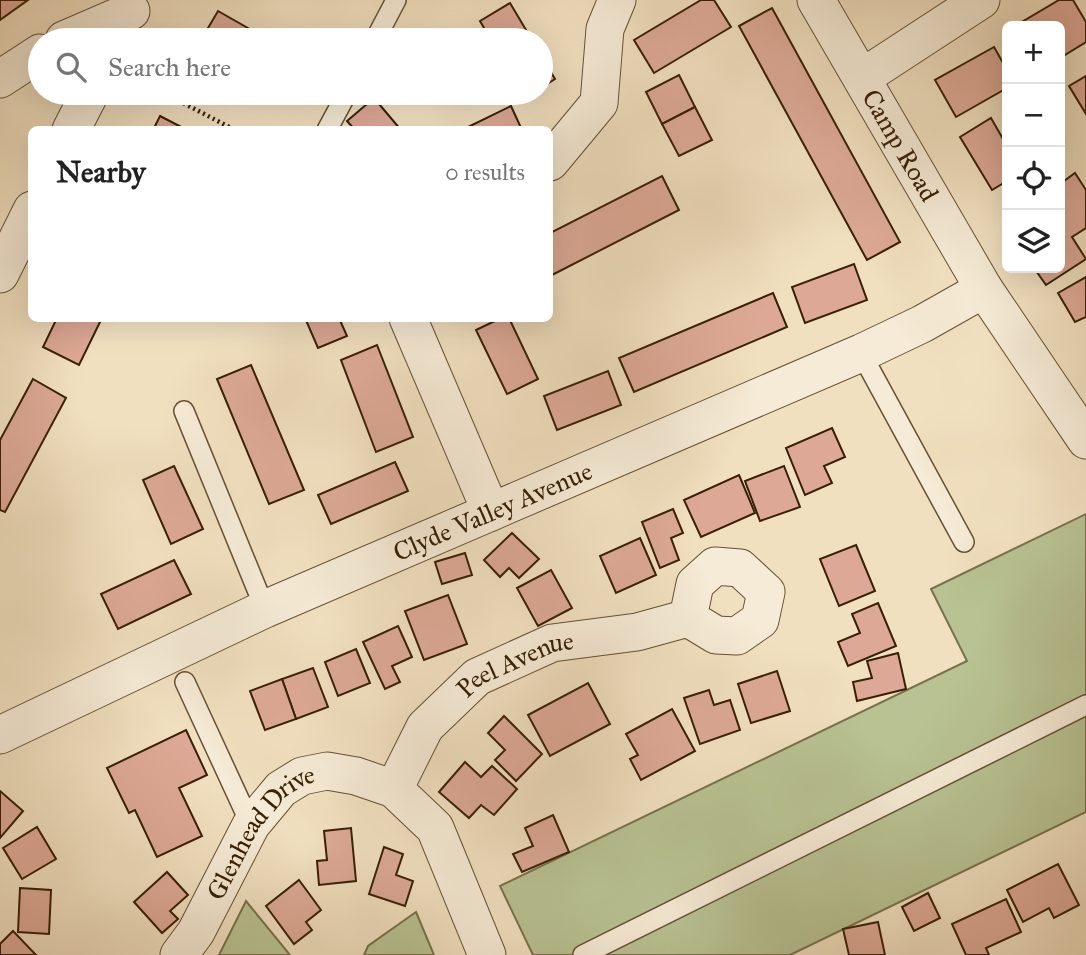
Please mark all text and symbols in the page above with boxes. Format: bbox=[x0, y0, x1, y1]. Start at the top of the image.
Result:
map controls bbox=[1002, 21, 1065, 273]
button: + bbox=[1002, 21, 1065, 84]
search box bbox=[28, 28, 553, 105]
icon: search bbox=[52, 48, 90, 86]
text: Search here bbox=[108, 51, 231, 83]
street label: Camp Road bbox=[855, 83, 946, 207]
button: − bbox=[1002, 84, 1065, 147]
button: locate bbox=[1002, 147, 1065, 210]
text: Nearby bbox=[56, 154, 146, 190]
text: 0 results bbox=[445, 158, 525, 186]
button: layers bbox=[1002, 210, 1065, 273]
street label: Clyde Valley Avenue bbox=[388, 454, 597, 568]
street label: Peel Avenue bbox=[449, 624, 576, 704]
street label: Glenhead Drive bbox=[199, 758, 318, 905]

